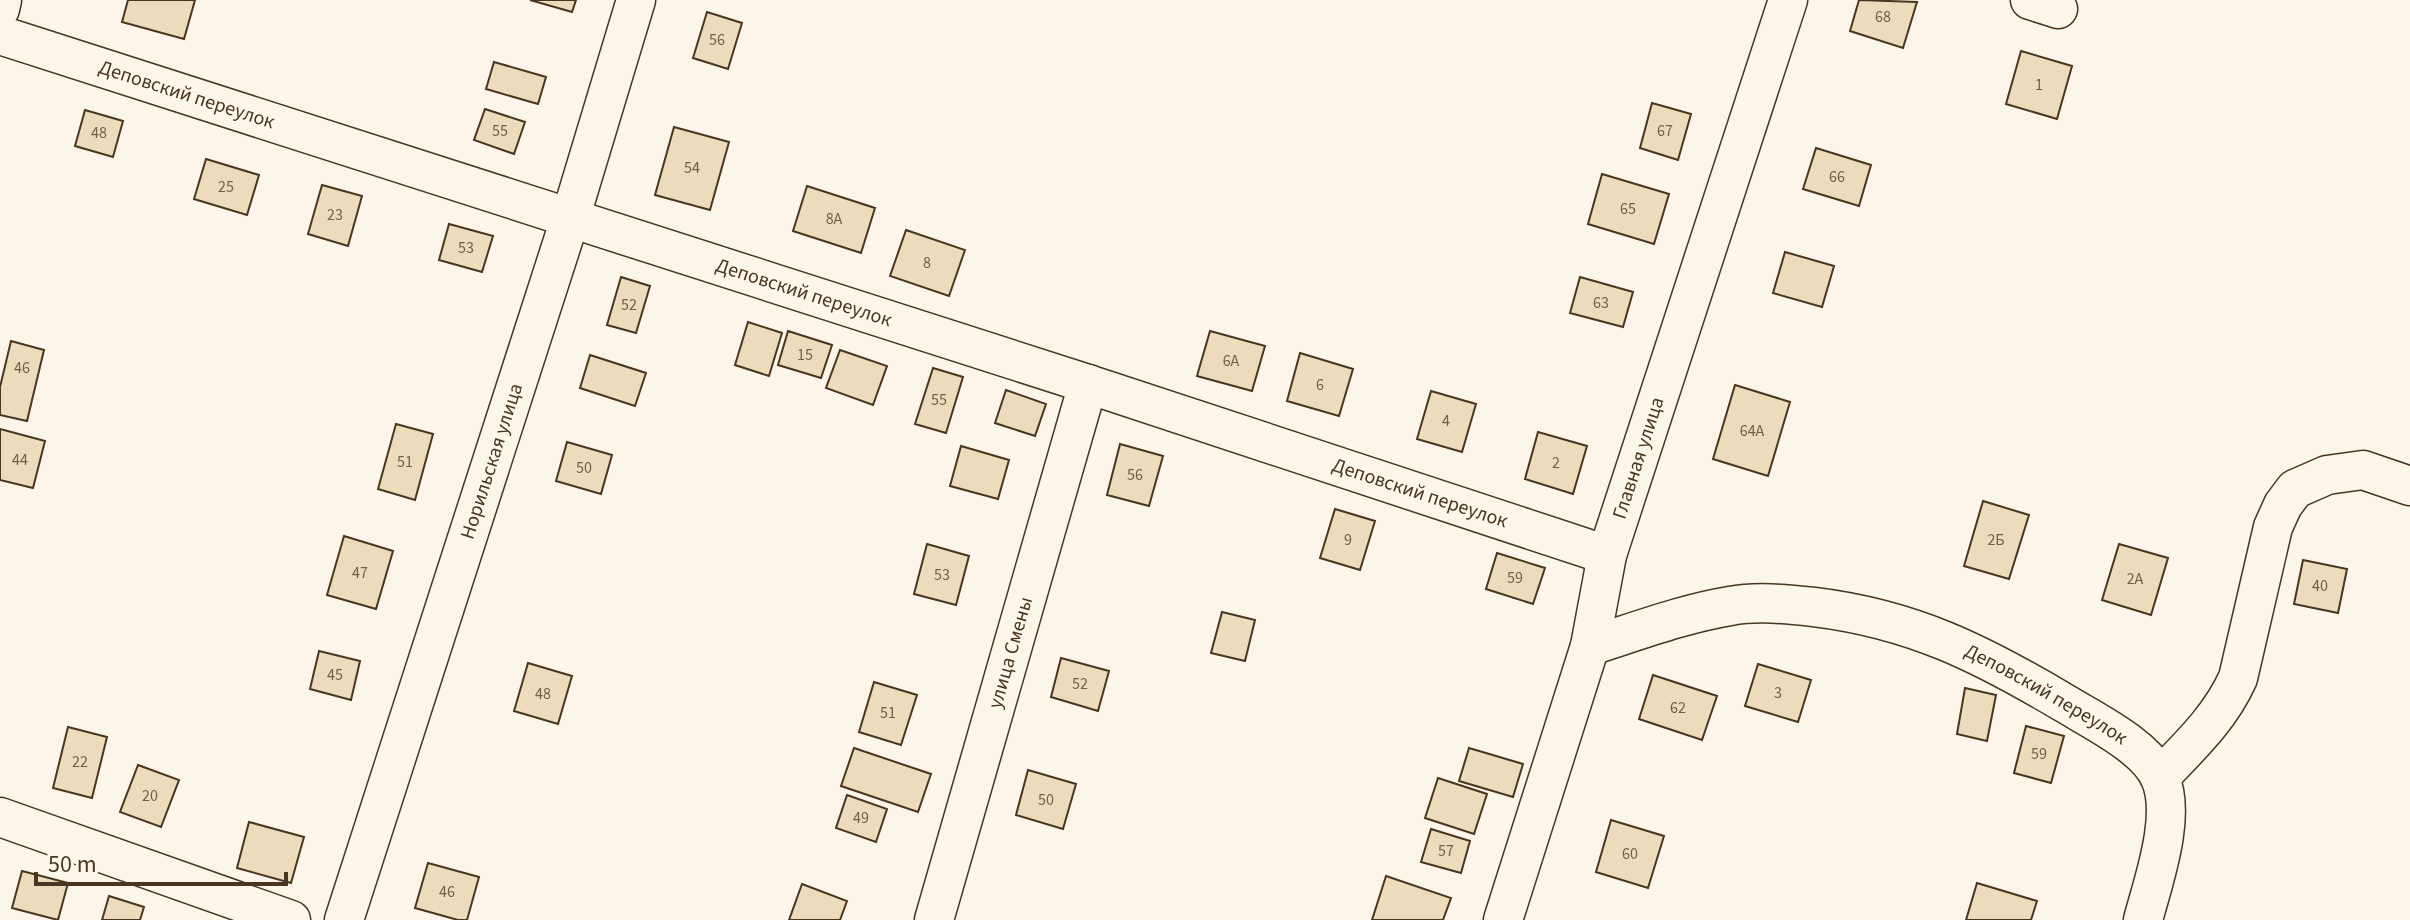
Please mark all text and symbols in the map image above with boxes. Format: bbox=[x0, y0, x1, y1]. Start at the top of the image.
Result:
house number: 68 bbox=[1875, 6, 1891, 28]
house number: 56 bbox=[709, 29, 725, 51]
street label: Деповский переулок bbox=[95, 54, 278, 136]
house number: 1 bbox=[2035, 74, 2043, 96]
house number: 55 bbox=[492, 120, 508, 142]
house number: 67 bbox=[1657, 120, 1673, 142]
house number: 48 bbox=[91, 122, 107, 144]
house number: 54 bbox=[684, 157, 700, 179]
house number: 66 bbox=[1829, 166, 1845, 188]
house number: 25 bbox=[218, 176, 234, 198]
house number: 65 bbox=[1620, 198, 1636, 220]
house number: 23 bbox=[327, 204, 343, 226]
house number: 8А bbox=[826, 208, 843, 230]
house number: 53 bbox=[458, 237, 474, 259]
street label: Деповский переулок bbox=[712, 251, 895, 334]
house number: 8 bbox=[923, 252, 931, 274]
house number: 63 bbox=[1593, 292, 1609, 314]
house number: 52 bbox=[621, 294, 637, 316]
house number: 15 bbox=[797, 344, 813, 366]
house number: 6А bbox=[1223, 350, 1240, 372]
house number: 46 bbox=[14, 357, 30, 379]
house number: 6 bbox=[1316, 374, 1324, 396]
street label: Норильская улица bbox=[454, 380, 530, 543]
house number: 55 bbox=[931, 389, 947, 411]
street label: Главная улица bbox=[1606, 393, 1672, 523]
house number: 4 bbox=[1442, 410, 1450, 432]
house number: 64А bbox=[1740, 420, 1765, 442]
house number: 44 bbox=[12, 449, 28, 471]
house number: 51 bbox=[397, 451, 413, 473]
street label: Деповский переулок bbox=[1328, 451, 1511, 535]
house number: 2 bbox=[1552, 452, 1560, 474]
house number: 50 bbox=[576, 457, 592, 479]
house number: 56 bbox=[1127, 464, 1143, 486]
house number: 9 bbox=[1344, 529, 1352, 551]
house number: 2Б bbox=[1987, 529, 2005, 551]
house number: 47 bbox=[352, 562, 368, 584]
house number: 53 bbox=[934, 564, 950, 586]
house number: 59 bbox=[1507, 567, 1523, 589]
house number: 2А bbox=[2127, 568, 2144, 590]
house number: 40 bbox=[2312, 575, 2328, 597]
street label: улица Смены bbox=[981, 594, 1040, 712]
street label: Деповский переулок bbox=[1960, 637, 2133, 752]
house number: 45 bbox=[327, 664, 343, 686]
house number: 52 bbox=[1072, 673, 1088, 695]
house number: 3 bbox=[1774, 682, 1782, 704]
house number: 48 bbox=[535, 683, 551, 705]
house number: 62 bbox=[1670, 697, 1686, 719]
house number: 51 bbox=[880, 702, 896, 724]
house number: 59 bbox=[2031, 743, 2047, 765]
house number: 22 bbox=[72, 751, 88, 773]
house number: 20 bbox=[142, 785, 158, 807]
house number: 50 bbox=[1038, 789, 1054, 811]
house number: 49 bbox=[853, 807, 869, 829]
scale bar bbox=[36, 836, 286, 886]
house number: 57 bbox=[1438, 840, 1454, 862]
house number: 60 bbox=[1622, 843, 1638, 865]
text: 50 m bbox=[48, 847, 97, 882]
house number: 46 bbox=[439, 881, 455, 903]

